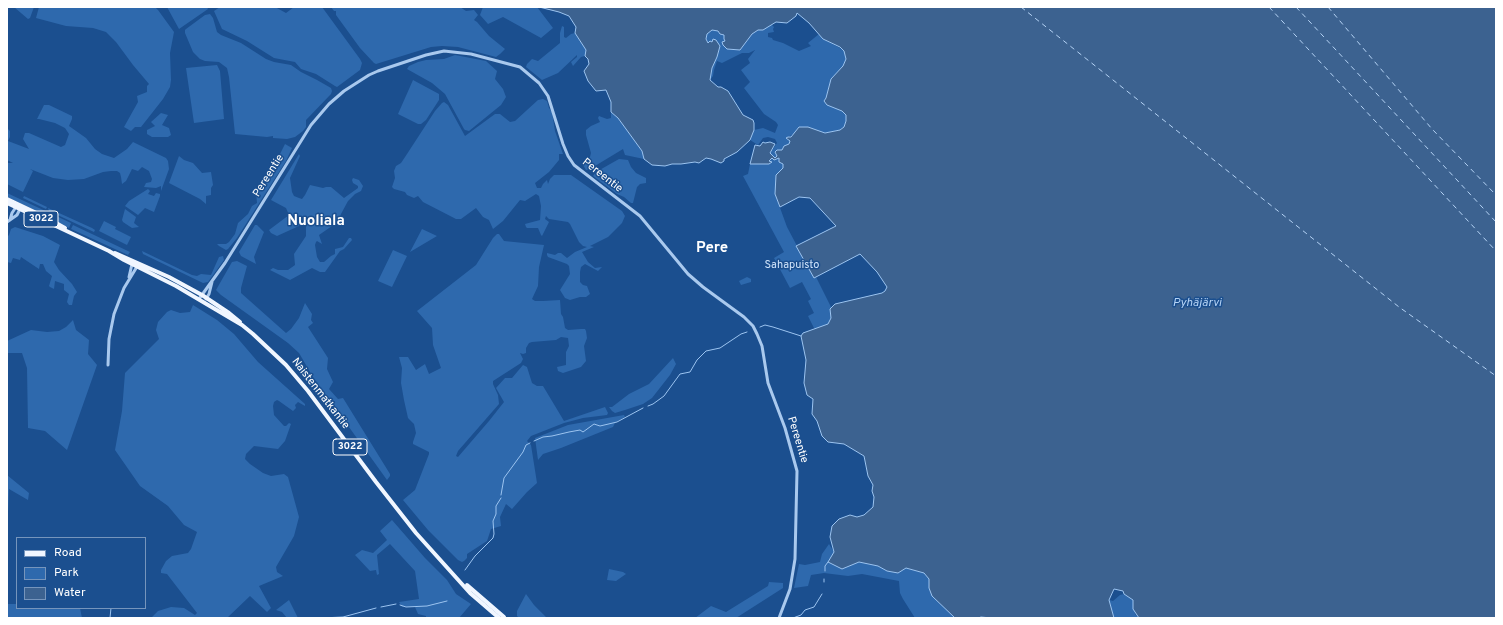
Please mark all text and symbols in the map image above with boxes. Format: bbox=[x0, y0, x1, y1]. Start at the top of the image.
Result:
street label: Pereentie bbox=[251, 152, 287, 200]
street label: Pereentie bbox=[579, 156, 625, 196]
road number: 3022 bbox=[24, 211, 58, 227]
district label: Nuoliala bbox=[287, 213, 345, 231]
district label: Pere bbox=[696, 240, 728, 258]
park label: Sahapuisto bbox=[765, 259, 819, 273]
water label: Pyhäjärvi bbox=[1172, 297, 1222, 311]
street label: Naistenmatkantie bbox=[288, 356, 352, 432]
street label: Pereentie bbox=[784, 415, 810, 465]
road number: 3022 bbox=[333, 439, 367, 455]
legend bbox=[16, 537, 146, 609]
text: Road bbox=[54, 545, 82, 561]
text: Park bbox=[54, 565, 79, 581]
text: Water bbox=[54, 585, 86, 601]

